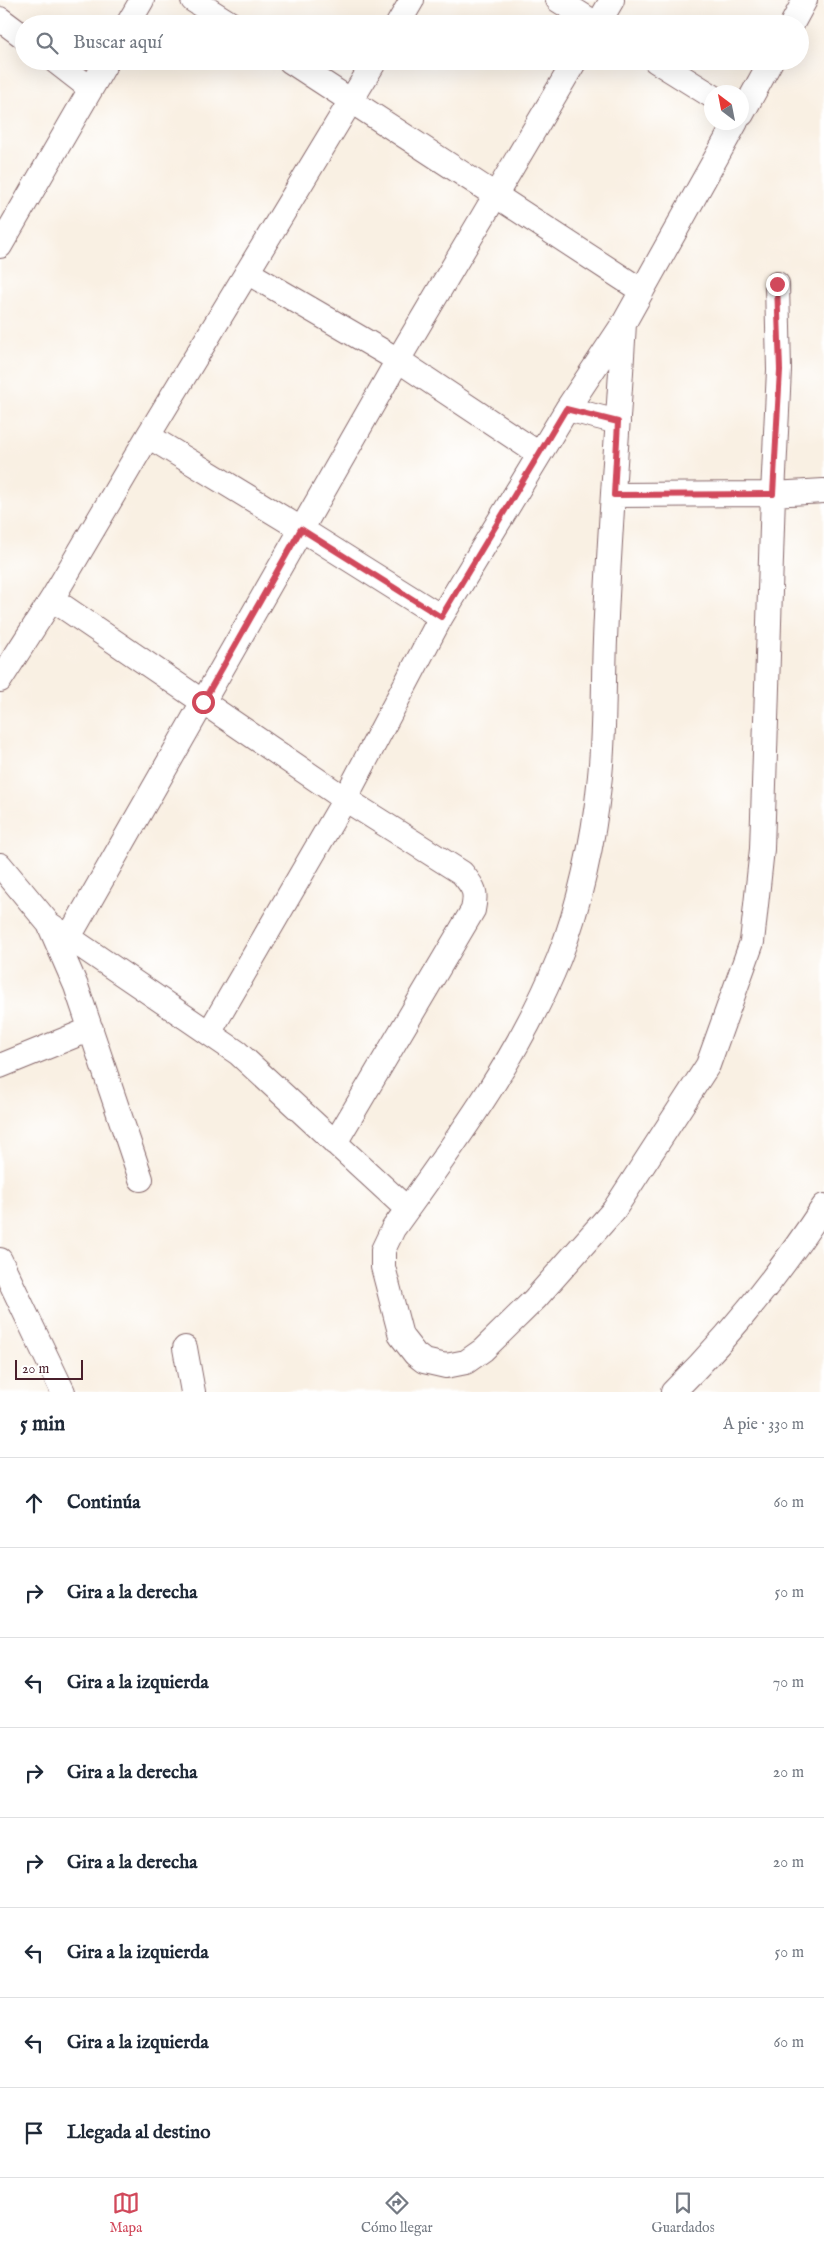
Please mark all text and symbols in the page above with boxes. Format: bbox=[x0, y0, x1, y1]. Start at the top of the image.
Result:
search box bbox=[15, 15, 809, 70]
icon: search bbox=[33, 29, 61, 57]
text: Buscar aquí bbox=[73, 31, 162, 55]
north arrow bbox=[704, 85, 749, 130]
route end bbox=[766, 273, 789, 296]
route start bbox=[192, 691, 215, 714]
scale bar bbox=[15, 1357, 82, 1380]
text: 20 m bbox=[22, 1360, 49, 1378]
text: 5 min bbox=[20, 1411, 65, 1438]
text: A pie · 330 m bbox=[723, 1415, 804, 1435]
icon: ahead bbox=[20, 1489, 48, 1517]
text: Continúa bbox=[67, 1491, 141, 1515]
text: 60 m bbox=[774, 1493, 804, 1513]
icon: right bbox=[20, 1579, 48, 1607]
text: Gira a la derecha bbox=[67, 1581, 197, 1605]
text: 50 m bbox=[775, 1583, 804, 1603]
icon: left bbox=[20, 1669, 48, 1697]
text: Gira a la izquierda bbox=[67, 1671, 209, 1695]
text: 70 m bbox=[773, 1673, 804, 1693]
icon: right bbox=[20, 1759, 48, 1787]
text: Gira a la derecha bbox=[67, 1761, 197, 1785]
text: 20 m bbox=[773, 1763, 804, 1783]
icon: right bbox=[20, 1849, 48, 1877]
text: Gira a la derecha bbox=[67, 1851, 197, 1875]
text: 20 m bbox=[773, 1853, 804, 1873]
icon: left bbox=[20, 1939, 48, 1967]
text: Gira a la izquierda bbox=[67, 1941, 209, 1965]
text: 50 m bbox=[775, 1943, 804, 1963]
icon: left bbox=[20, 2029, 48, 2057]
text: Gira a la izquierda bbox=[67, 2031, 209, 2055]
text: 60 m bbox=[774, 2033, 804, 2053]
icon: arrive bbox=[20, 2119, 48, 2147]
text: Llegada al destino bbox=[67, 2121, 210, 2145]
tab: Mapa bbox=[109, 2189, 142, 2237]
tab: Cómo llegar bbox=[361, 2189, 433, 2237]
tab: Guardados bbox=[652, 2189, 715, 2237]

